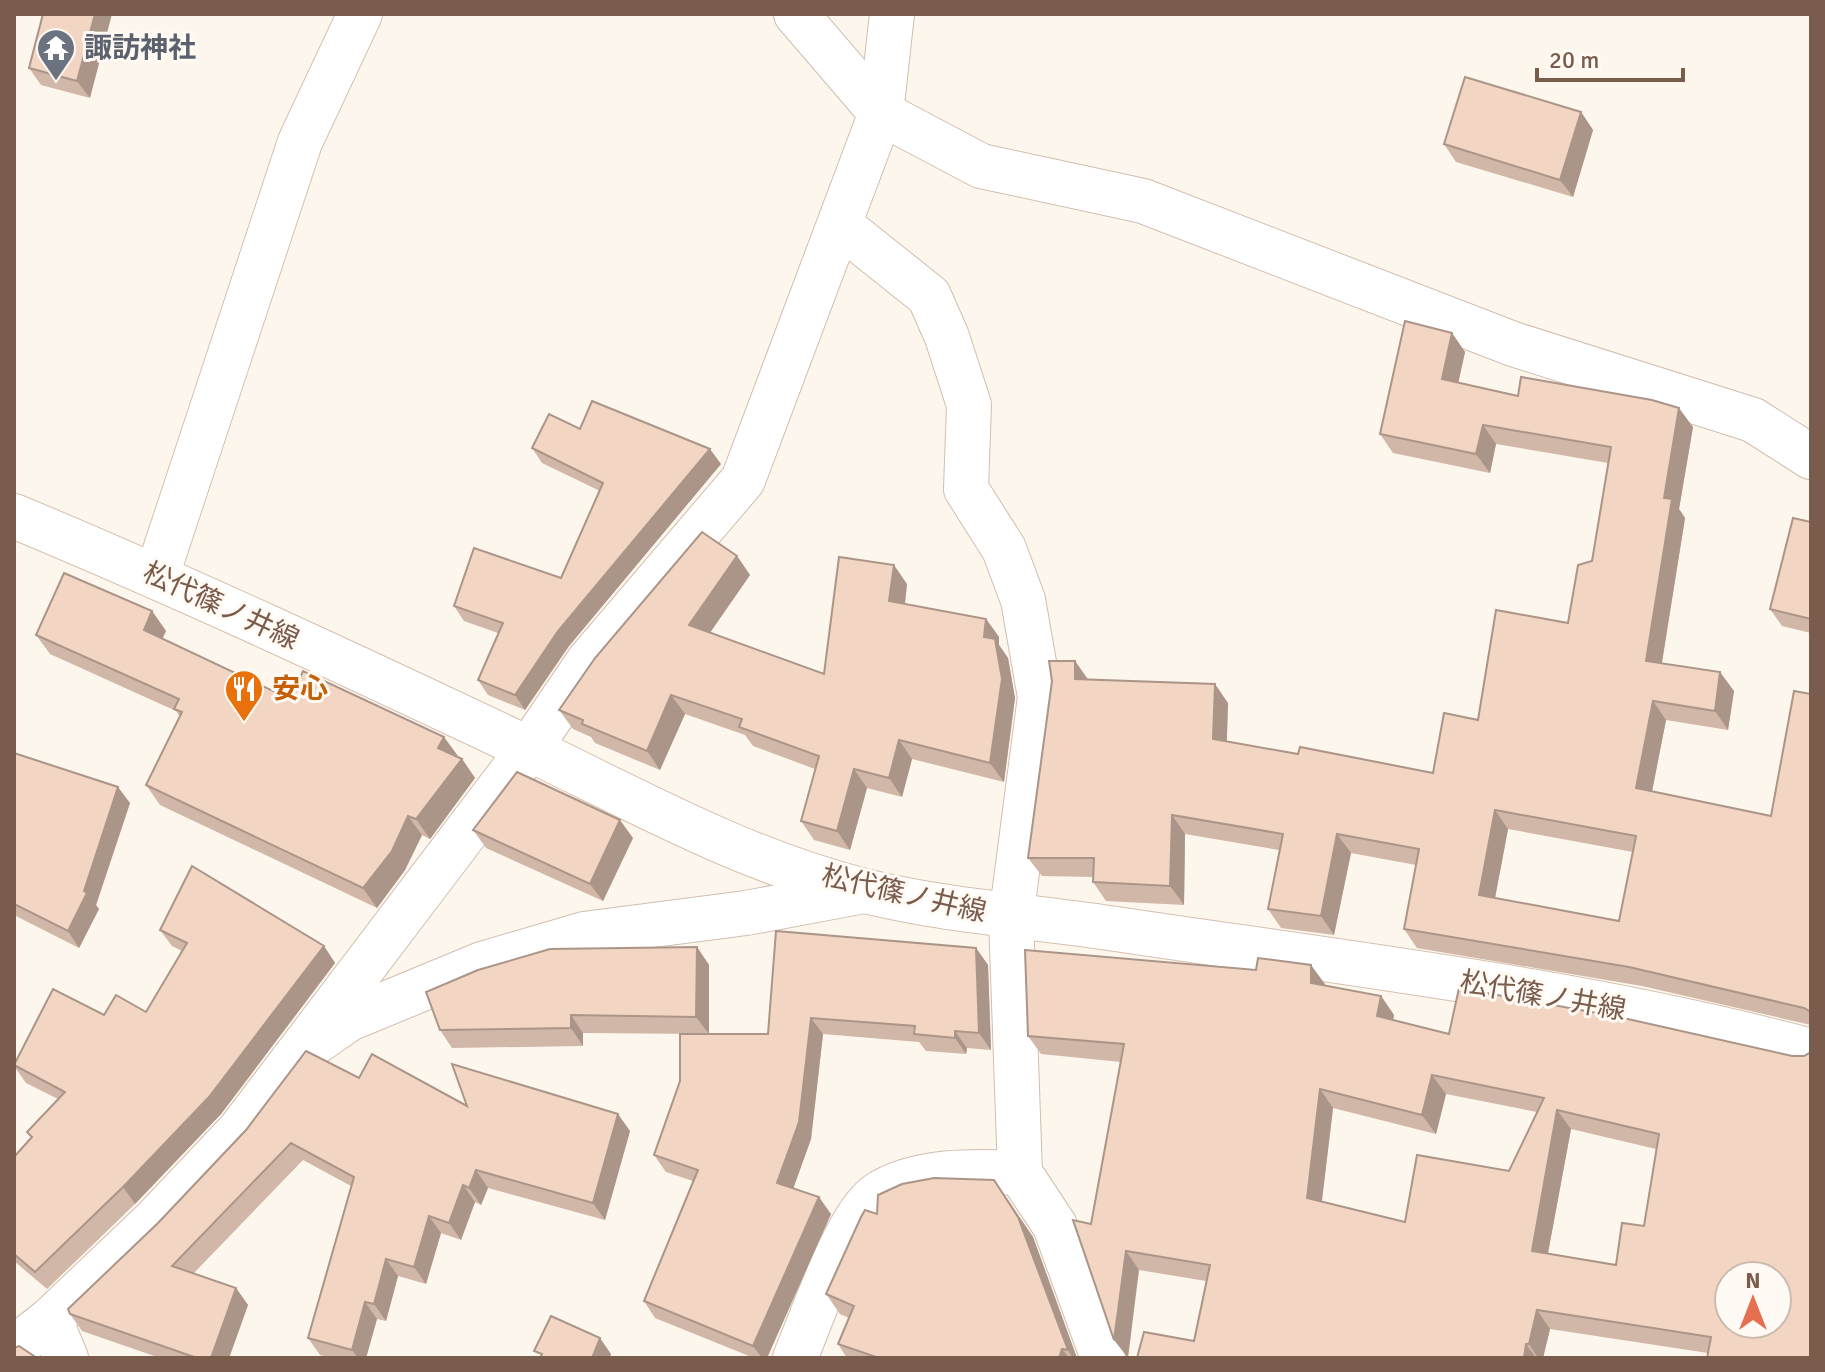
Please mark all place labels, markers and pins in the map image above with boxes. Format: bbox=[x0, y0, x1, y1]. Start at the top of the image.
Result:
temple icon: 諏訪神社 bbox=[35, 27, 77, 82]
place label: 諏訪神社 bbox=[84, 31, 196, 65]
restaurant icon: 安心 bbox=[223, 668, 265, 723]
place label: 安心 bbox=[272, 672, 328, 706]

